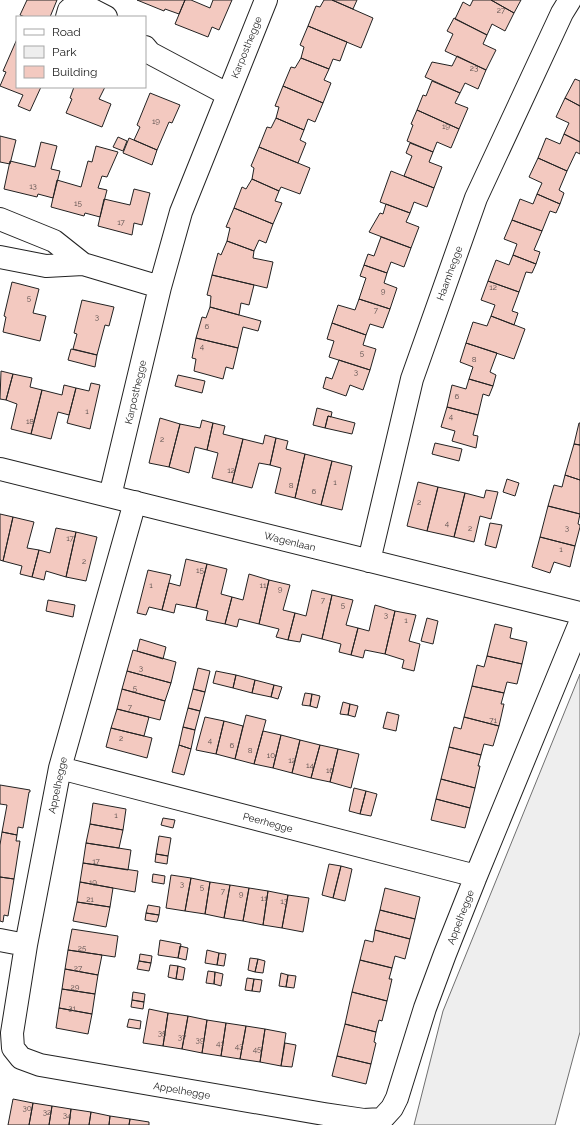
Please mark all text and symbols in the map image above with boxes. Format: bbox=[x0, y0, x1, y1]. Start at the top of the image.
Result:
house number: 27 bbox=[497, 5, 506, 15]
street label: Karposthegge bbox=[229, 15, 264, 80]
legend bbox=[16, 16, 146, 88]
text: Road bbox=[52, 25, 81, 39]
text: Park bbox=[52, 45, 77, 59]
house number: 23 bbox=[470, 63, 478, 73]
text: Building bbox=[52, 65, 98, 79]
house number: 19 bbox=[152, 116, 160, 126]
house number: 19 bbox=[442, 121, 450, 131]
house number: 13 bbox=[29, 181, 37, 191]
house number: 15 bbox=[74, 198, 83, 208]
house number: 17 bbox=[117, 217, 126, 227]
street label: Haamhegge bbox=[434, 244, 464, 302]
house number: 12 bbox=[489, 282, 497, 292]
house number: 9 bbox=[381, 286, 386, 296]
house number: 5 bbox=[27, 293, 32, 303]
house number: 7 bbox=[374, 305, 379, 315]
house number: 3 bbox=[95, 312, 99, 322]
house number: 6 bbox=[205, 321, 210, 331]
house number: 4 bbox=[200, 341, 205, 351]
house number: 5 bbox=[360, 348, 365, 358]
house number: 8 bbox=[472, 354, 477, 364]
street label: Karposthegge bbox=[123, 359, 148, 425]
house number: 3 bbox=[354, 367, 358, 377]
house number: 6 bbox=[455, 391, 460, 401]
house number: 1 bbox=[85, 406, 89, 416]
house number: 4 bbox=[449, 411, 454, 421]
house number: 18 bbox=[26, 416, 34, 426]
house number: 2 bbox=[160, 434, 164, 444]
house number: 12 bbox=[227, 465, 235, 475]
house number: 1 bbox=[333, 477, 337, 487]
house number: 8 bbox=[289, 480, 294, 490]
house number: 6 bbox=[312, 486, 317, 496]
house number: 2 bbox=[417, 497, 421, 507]
house number: 4 bbox=[445, 518, 450, 528]
house number: 2 bbox=[468, 523, 472, 533]
house number: 3 bbox=[565, 523, 569, 533]
street label: Wagenlaan bbox=[263, 530, 317, 553]
house number: 17 bbox=[66, 533, 75, 543]
house number: 1 bbox=[559, 544, 563, 554]
house number: 2 bbox=[82, 556, 86, 566]
house number: 15 bbox=[196, 565, 205, 575]
house number: 1 bbox=[149, 580, 153, 590]
house number: 11 bbox=[260, 580, 267, 590]
house number: 9 bbox=[278, 584, 283, 594]
house number: 7 bbox=[321, 595, 326, 605]
house number: 5 bbox=[341, 600, 346, 610]
house number: 3 bbox=[384, 610, 388, 620]
house number: 1 bbox=[404, 615, 408, 625]
house number: 3 bbox=[139, 663, 143, 673]
house number: 5 bbox=[133, 683, 138, 693]
house number: 7 bbox=[128, 702, 133, 712]
house number: 71 bbox=[489, 715, 497, 725]
house number: 2 bbox=[119, 733, 123, 743]
house number: 4 bbox=[208, 735, 213, 745]
house number: 6 bbox=[230, 740, 235, 750]
house number: 8 bbox=[248, 745, 253, 755]
house number: 10 bbox=[267, 750, 275, 760]
house number: 12 bbox=[288, 755, 296, 765]
street label: Appelhegge bbox=[46, 756, 69, 814]
house number: 14 bbox=[306, 760, 315, 770]
house number: 16 bbox=[326, 765, 334, 775]
house number: 1 bbox=[114, 810, 118, 820]
street label: Peerhegge bbox=[242, 811, 294, 834]
house number: 17 bbox=[92, 856, 101, 866]
house number: 19 bbox=[89, 877, 97, 887]
house number: 3 bbox=[180, 879, 184, 889]
house number: 5 bbox=[200, 882, 205, 892]
house number: 7 bbox=[221, 886, 226, 896]
street label: Appelhegge bbox=[445, 888, 476, 946]
house number: 9 bbox=[239, 889, 244, 899]
house number: 11 bbox=[261, 893, 268, 903]
house number: 21 bbox=[86, 894, 94, 904]
house number: 13 bbox=[280, 896, 288, 906]
house number: 25 bbox=[78, 943, 87, 953]
house number: 27 bbox=[74, 963, 83, 973]
house number: 29 bbox=[71, 982, 80, 992]
house number: 31 bbox=[68, 1003, 76, 1013]
house number: 35 bbox=[158, 1028, 167, 1038]
house number: 37 bbox=[178, 1032, 187, 1042]
house number: 39 bbox=[196, 1035, 205, 1045]
house number: 41 bbox=[216, 1038, 224, 1048]
house number: 43 bbox=[235, 1041, 243, 1051]
house number: 45 bbox=[253, 1044, 262, 1054]
street label: Appelhegge bbox=[153, 1080, 211, 1101]
house number: 30 bbox=[22, 1103, 32, 1113]
house number: 32 bbox=[43, 1107, 51, 1117]
house number: 34 bbox=[63, 1110, 72, 1120]

